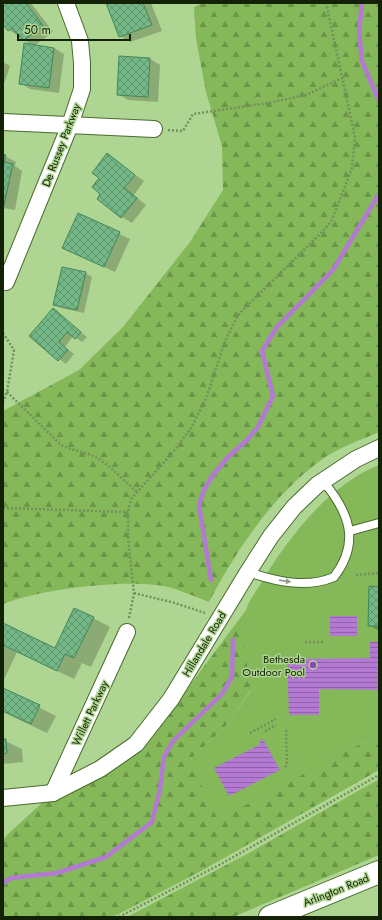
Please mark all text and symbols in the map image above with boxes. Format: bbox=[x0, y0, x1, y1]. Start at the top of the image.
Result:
scale bar bbox=[18, 16, 130, 42]
text: 50 m bbox=[24, 21, 51, 39]
street label: De Russey Parkway bbox=[38, 101, 84, 189]
one-way arrow bbox=[279, 578, 291, 584]
street label: Hillandale Road bbox=[178, 608, 230, 680]
place label: Bethesda Outdoor Pool bbox=[242, 651, 305, 680]
marker: Bethesda Outdoor Pool bbox=[308, 660, 318, 670]
street label: Willett Parkway bbox=[68, 678, 112, 748]
street label: Arlington Road bbox=[301, 869, 371, 911]

